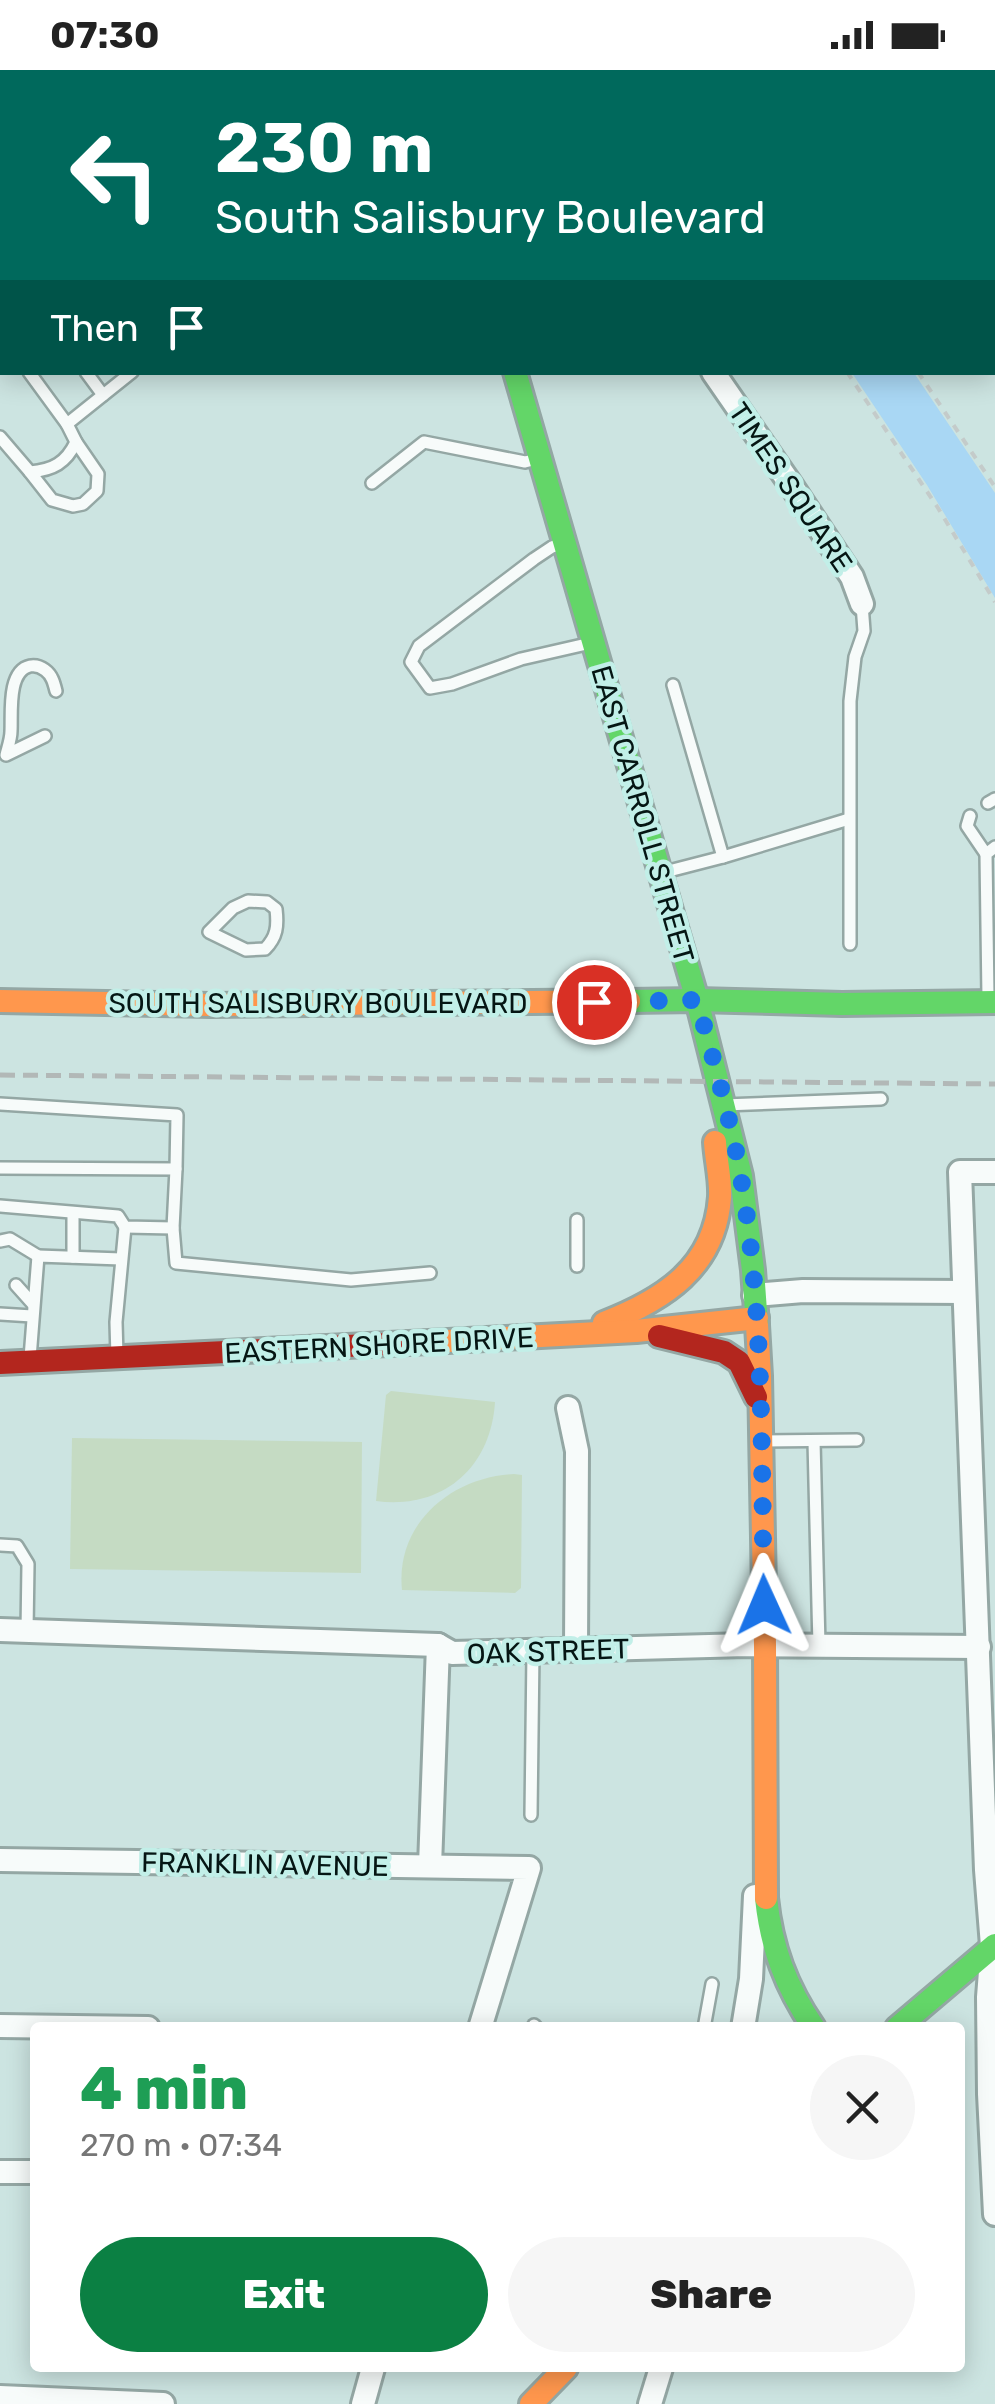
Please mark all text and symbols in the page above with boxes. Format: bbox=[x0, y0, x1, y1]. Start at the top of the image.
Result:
text: 07:30 bbox=[50, 12, 160, 58]
text: 230 m bbox=[215, 107, 433, 190]
icon: left bbox=[50, 110, 180, 240]
text: South Salisbury Boulevard bbox=[215, 191, 766, 244]
icon: arrive bbox=[159, 300, 214, 355]
text: Then bbox=[50, 305, 139, 351]
street label: TIMES SQUARE bbox=[722, 396, 859, 578]
street label: EAST CARROLL STREET bbox=[584, 662, 701, 966]
pin bbox=[552, 960, 637, 1045]
icon: arrive bbox=[567, 975, 622, 1030]
street label: SOUTH SALISBURY BOULEVARD bbox=[108, 987, 528, 1020]
street label: EASTERN SHORE DRIVE bbox=[224, 1321, 534, 1370]
position arrow bbox=[712, 1553, 816, 1657]
street label: OAK STREET bbox=[466, 1632, 630, 1671]
street label: FRANKLIN AVENUE bbox=[141, 1846, 389, 1883]
text: 4 min bbox=[80, 2053, 248, 2124]
button: close bbox=[810, 2055, 915, 2160]
text: 270 m · 07:34 bbox=[80, 2126, 282, 2164]
button: Exit bbox=[80, 2237, 488, 2352]
button: Share bbox=[508, 2237, 915, 2352]

